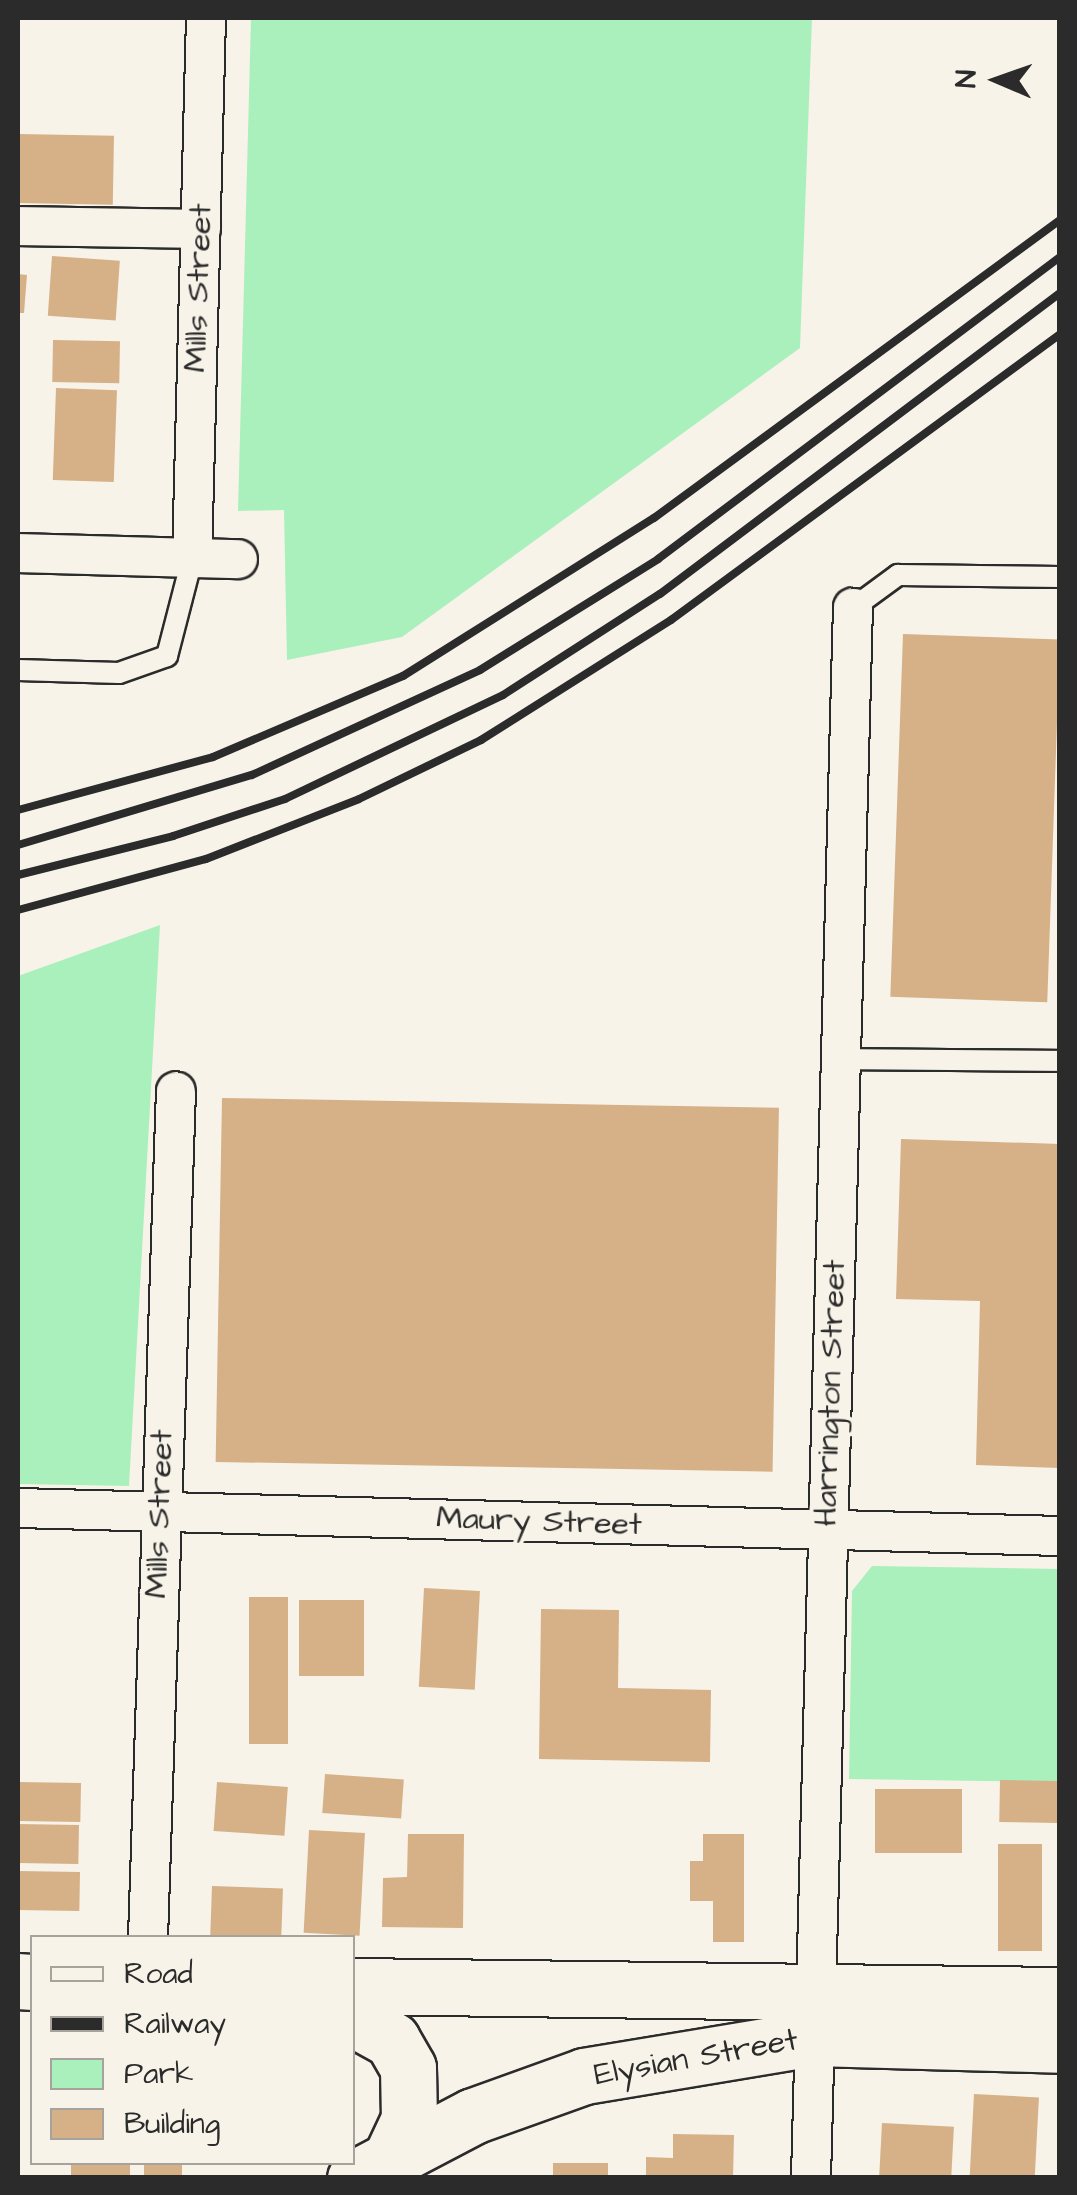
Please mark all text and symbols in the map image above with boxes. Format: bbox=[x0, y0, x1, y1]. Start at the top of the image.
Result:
north arrow bbox=[947, 30, 1047, 130]
text: N bbox=[947, 69, 986, 88]
street label: Mills Street bbox=[177, 203, 221, 373]
street label: Harrington Street bbox=[807, 1259, 855, 1527]
street label: Mills Street bbox=[138, 1429, 182, 1599]
street label: Maury Street bbox=[436, 1499, 642, 1545]
legend bbox=[30, 1935, 355, 2165]
text: Road bbox=[124, 1953, 193, 1995]
text: Railway bbox=[124, 2003, 226, 2045]
street label: Elysian Street bbox=[591, 2021, 801, 2095]
text: Park bbox=[124, 2053, 193, 2095]
text: Building bbox=[124, 2103, 220, 2145]

